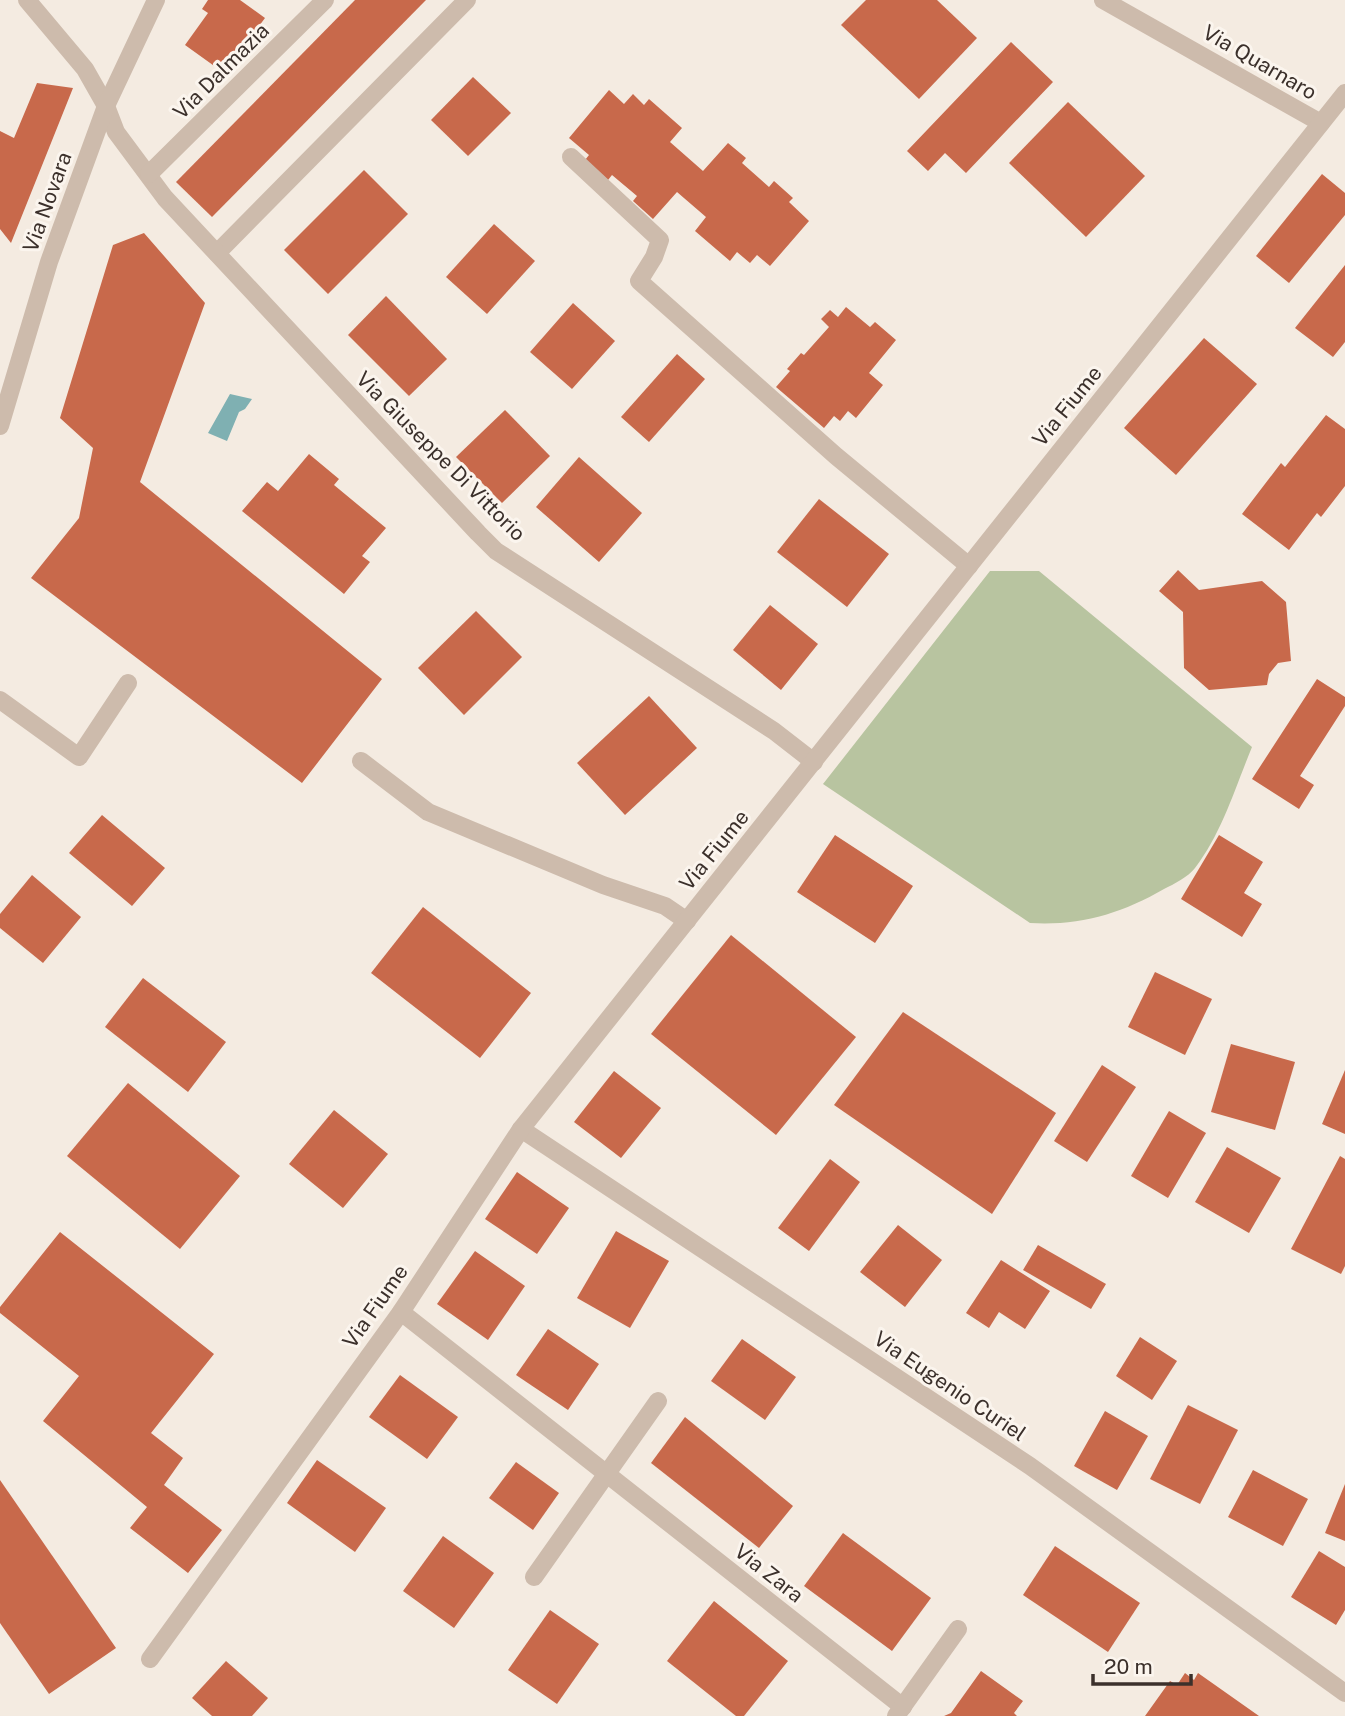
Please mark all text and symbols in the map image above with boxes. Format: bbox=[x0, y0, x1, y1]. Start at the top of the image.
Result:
street label: Via Dalmazia bbox=[168, 18, 274, 124]
street label: Via Quarnaro bbox=[1199, 19, 1321, 105]
street label: Via Novara bbox=[17, 148, 77, 256]
street label: Via Fiume bbox=[1027, 361, 1107, 451]
street label: Via Giuseppe Di Vittorio bbox=[351, 366, 531, 546]
street label: Via Fiume bbox=[674, 805, 754, 895]
street label: Via Fiume bbox=[337, 1259, 413, 1353]
street label: Via Eugenio Curiel bbox=[869, 1326, 1031, 1446]
street label: Via Zara bbox=[730, 1538, 808, 1608]
scale bar bbox=[1093, 1642, 1191, 1686]
text: 20 m bbox=[1104, 1654, 1153, 1679]

